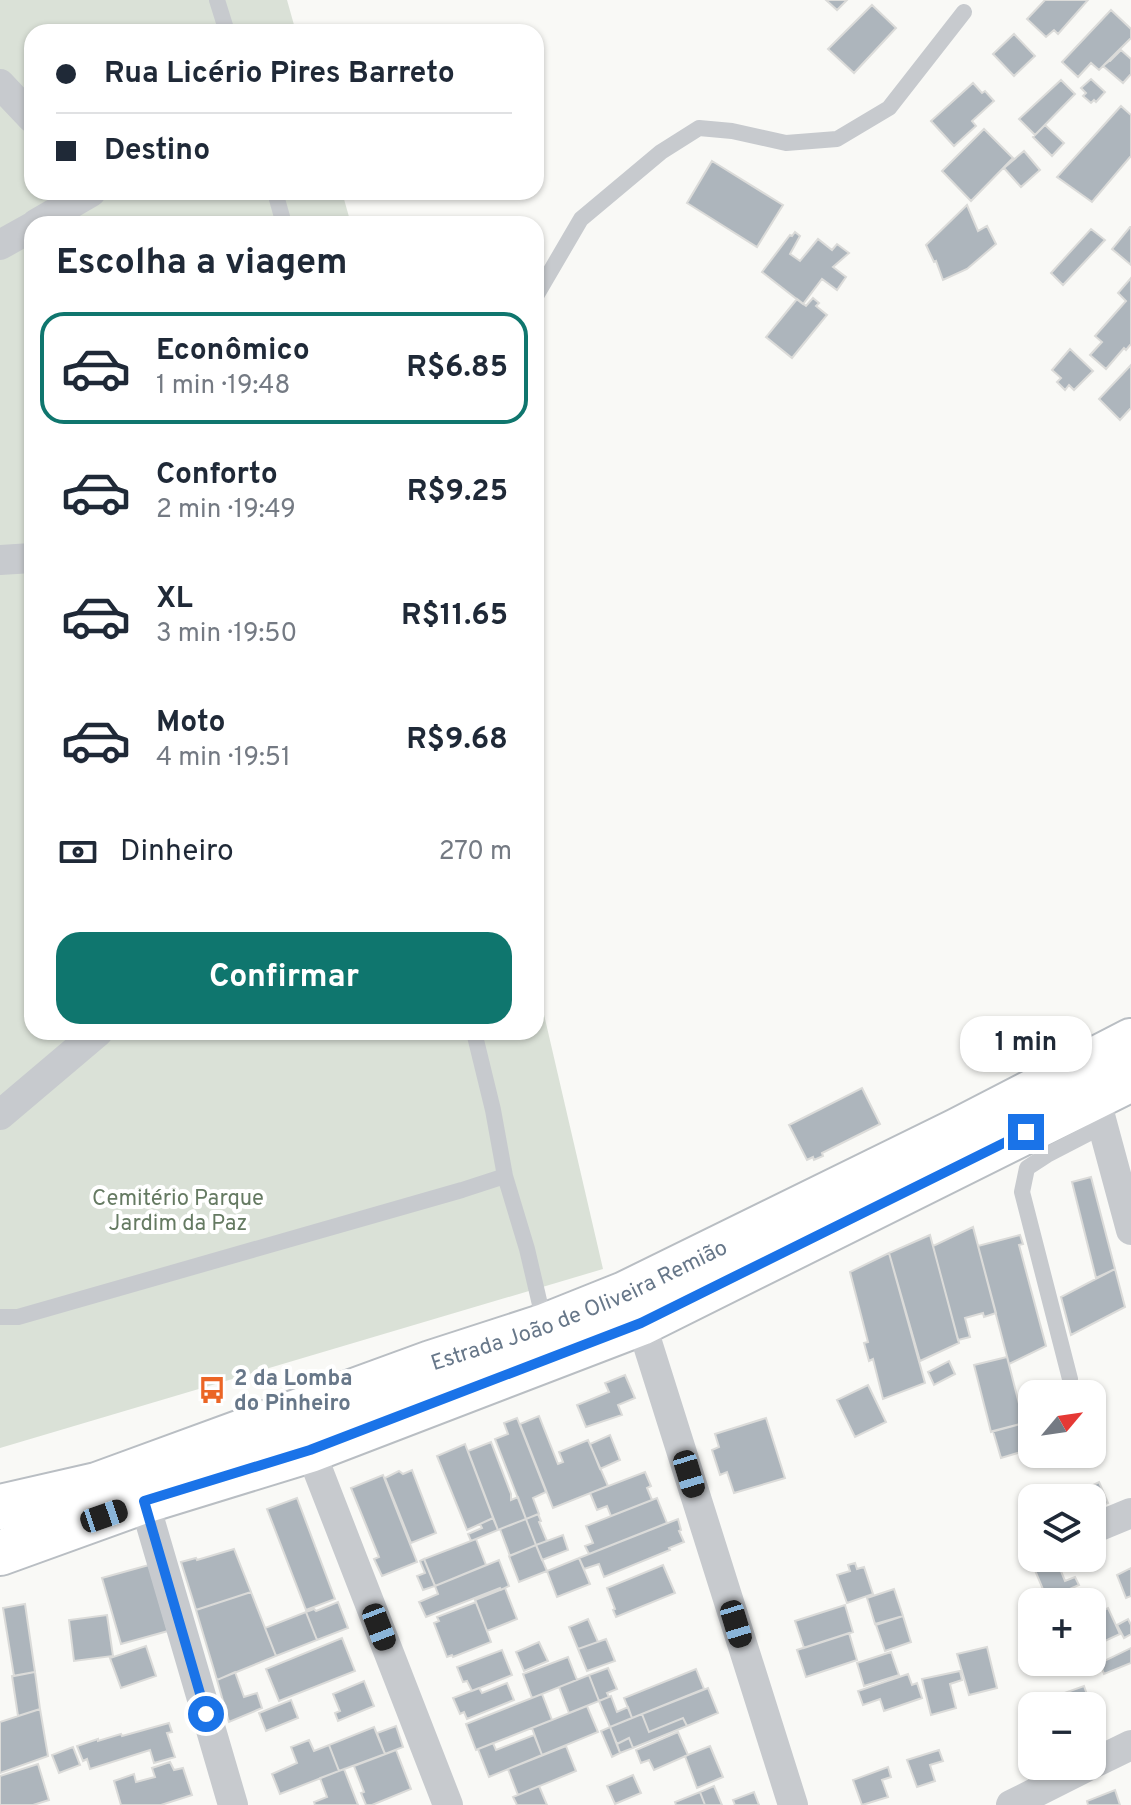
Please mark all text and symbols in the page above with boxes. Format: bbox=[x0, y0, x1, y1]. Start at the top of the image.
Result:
text: Rua Licério Pires Barreto bbox=[104, 56, 455, 93]
text: Destino bbox=[104, 133, 210, 170]
text: Escolha a viagem bbox=[56, 241, 348, 287]
icon: car bbox=[60, 332, 132, 404]
text: Econômico bbox=[156, 333, 310, 370]
text: R$6.85 bbox=[406, 350, 508, 387]
text: 1 min · 19:48 bbox=[156, 370, 290, 403]
icon: car bbox=[60, 456, 132, 528]
text: Conforto bbox=[156, 457, 278, 494]
text: R$9.25 bbox=[407, 474, 508, 511]
text: 2 min · 19:49 bbox=[156, 494, 296, 527]
icon: car bbox=[60, 580, 132, 652]
text: XL bbox=[156, 581, 193, 618]
text: R$11.65 bbox=[401, 598, 508, 635]
text: 3 min · 19:50 bbox=[156, 618, 297, 651]
icon: car bbox=[60, 704, 132, 776]
text: Moto bbox=[156, 705, 226, 742]
text: R$9.68 bbox=[406, 722, 508, 759]
text: 4 min · 19:51 bbox=[156, 742, 291, 775]
icon: cash bbox=[56, 830, 100, 874]
text: Dinheiro bbox=[120, 834, 234, 871]
text: 270 m bbox=[439, 836, 512, 869]
button: Confirmar bbox=[56, 932, 512, 1024]
callout: 1 min bbox=[960, 1016, 1092, 1072]
text: 1 min bbox=[995, 1027, 1057, 1060]
route end bbox=[1008, 1114, 1044, 1150]
park label: Cemitério Parque Jardim da Paz bbox=[92, 1186, 264, 1238]
street label: Estrada João de Oliveira Remião bbox=[428, 1235, 732, 1378]
place label: 2 da Lomba do Pinheiro bbox=[234, 1366, 352, 1418]
bus stop icon: 2 da Lomba do Pinheiro bbox=[197, 1375, 227, 1405]
north arrow bbox=[1018, 1380, 1106, 1468]
map controls bbox=[1018, 1380, 1106, 1780]
car bbox=[671, 1448, 707, 1500]
button: layers bbox=[1018, 1484, 1106, 1572]
car bbox=[77, 1497, 131, 1535]
button: + bbox=[1018, 1588, 1106, 1676]
car bbox=[718, 1598, 754, 1650]
car bbox=[359, 1600, 399, 1654]
button: − bbox=[1018, 1692, 1106, 1780]
route start bbox=[188, 1696, 224, 1732]

